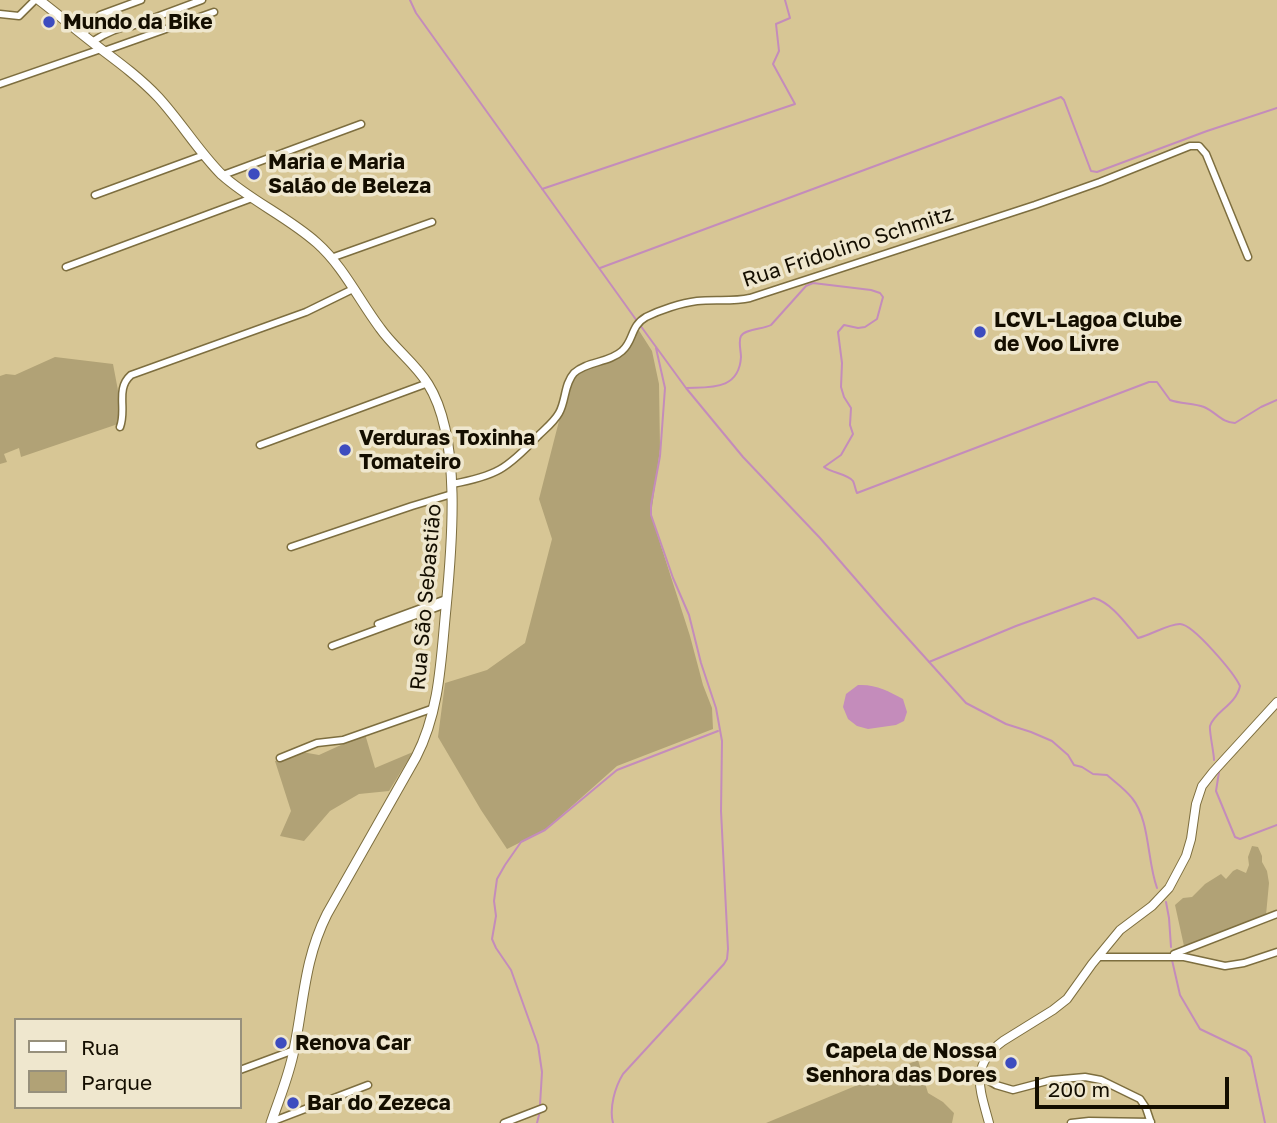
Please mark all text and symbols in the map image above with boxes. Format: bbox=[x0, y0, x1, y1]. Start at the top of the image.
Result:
place label: Mundo da Bike bbox=[63, 9, 213, 35]
marker: Mundo da Bike bbox=[41, 14, 57, 30]
place label: Maria e Maria Salão de Beleza bbox=[268, 149, 431, 199]
marker: Maria e Maria Salão de Beleza bbox=[246, 166, 262, 182]
street label: Rua Fridolino Schmitz bbox=[739, 201, 957, 293]
place label: LCVL-Lagoa Clube de Voo Livre bbox=[994, 307, 1182, 357]
marker: LCVL-Lagoa Clube de Voo Livre bbox=[972, 324, 988, 340]
place label: Verduras Toxinha Tomateiro bbox=[359, 425, 535, 475]
marker: Verduras Toxinha Tomateiro bbox=[337, 442, 353, 458]
street label: Rua São Sebastião bbox=[405, 503, 447, 691]
legend bbox=[14, 1018, 242, 1109]
place label: Renova Car bbox=[295, 1030, 411, 1056]
text: Rua bbox=[81, 1034, 119, 1060]
marker: Renova Car bbox=[273, 1035, 289, 1051]
place label: Capela de Nossa Senhora das Dores bbox=[805, 1038, 997, 1088]
marker: Capela de Nossa Senhora das Dores bbox=[1003, 1055, 1019, 1071]
scale bar bbox=[1039, 1064, 1233, 1108]
text: Parque bbox=[81, 1069, 152, 1095]
text: 200 m bbox=[1048, 1076, 1110, 1102]
place label: Bar do Zezeca bbox=[307, 1090, 451, 1116]
marker: Bar do Zezeca bbox=[285, 1095, 301, 1111]

